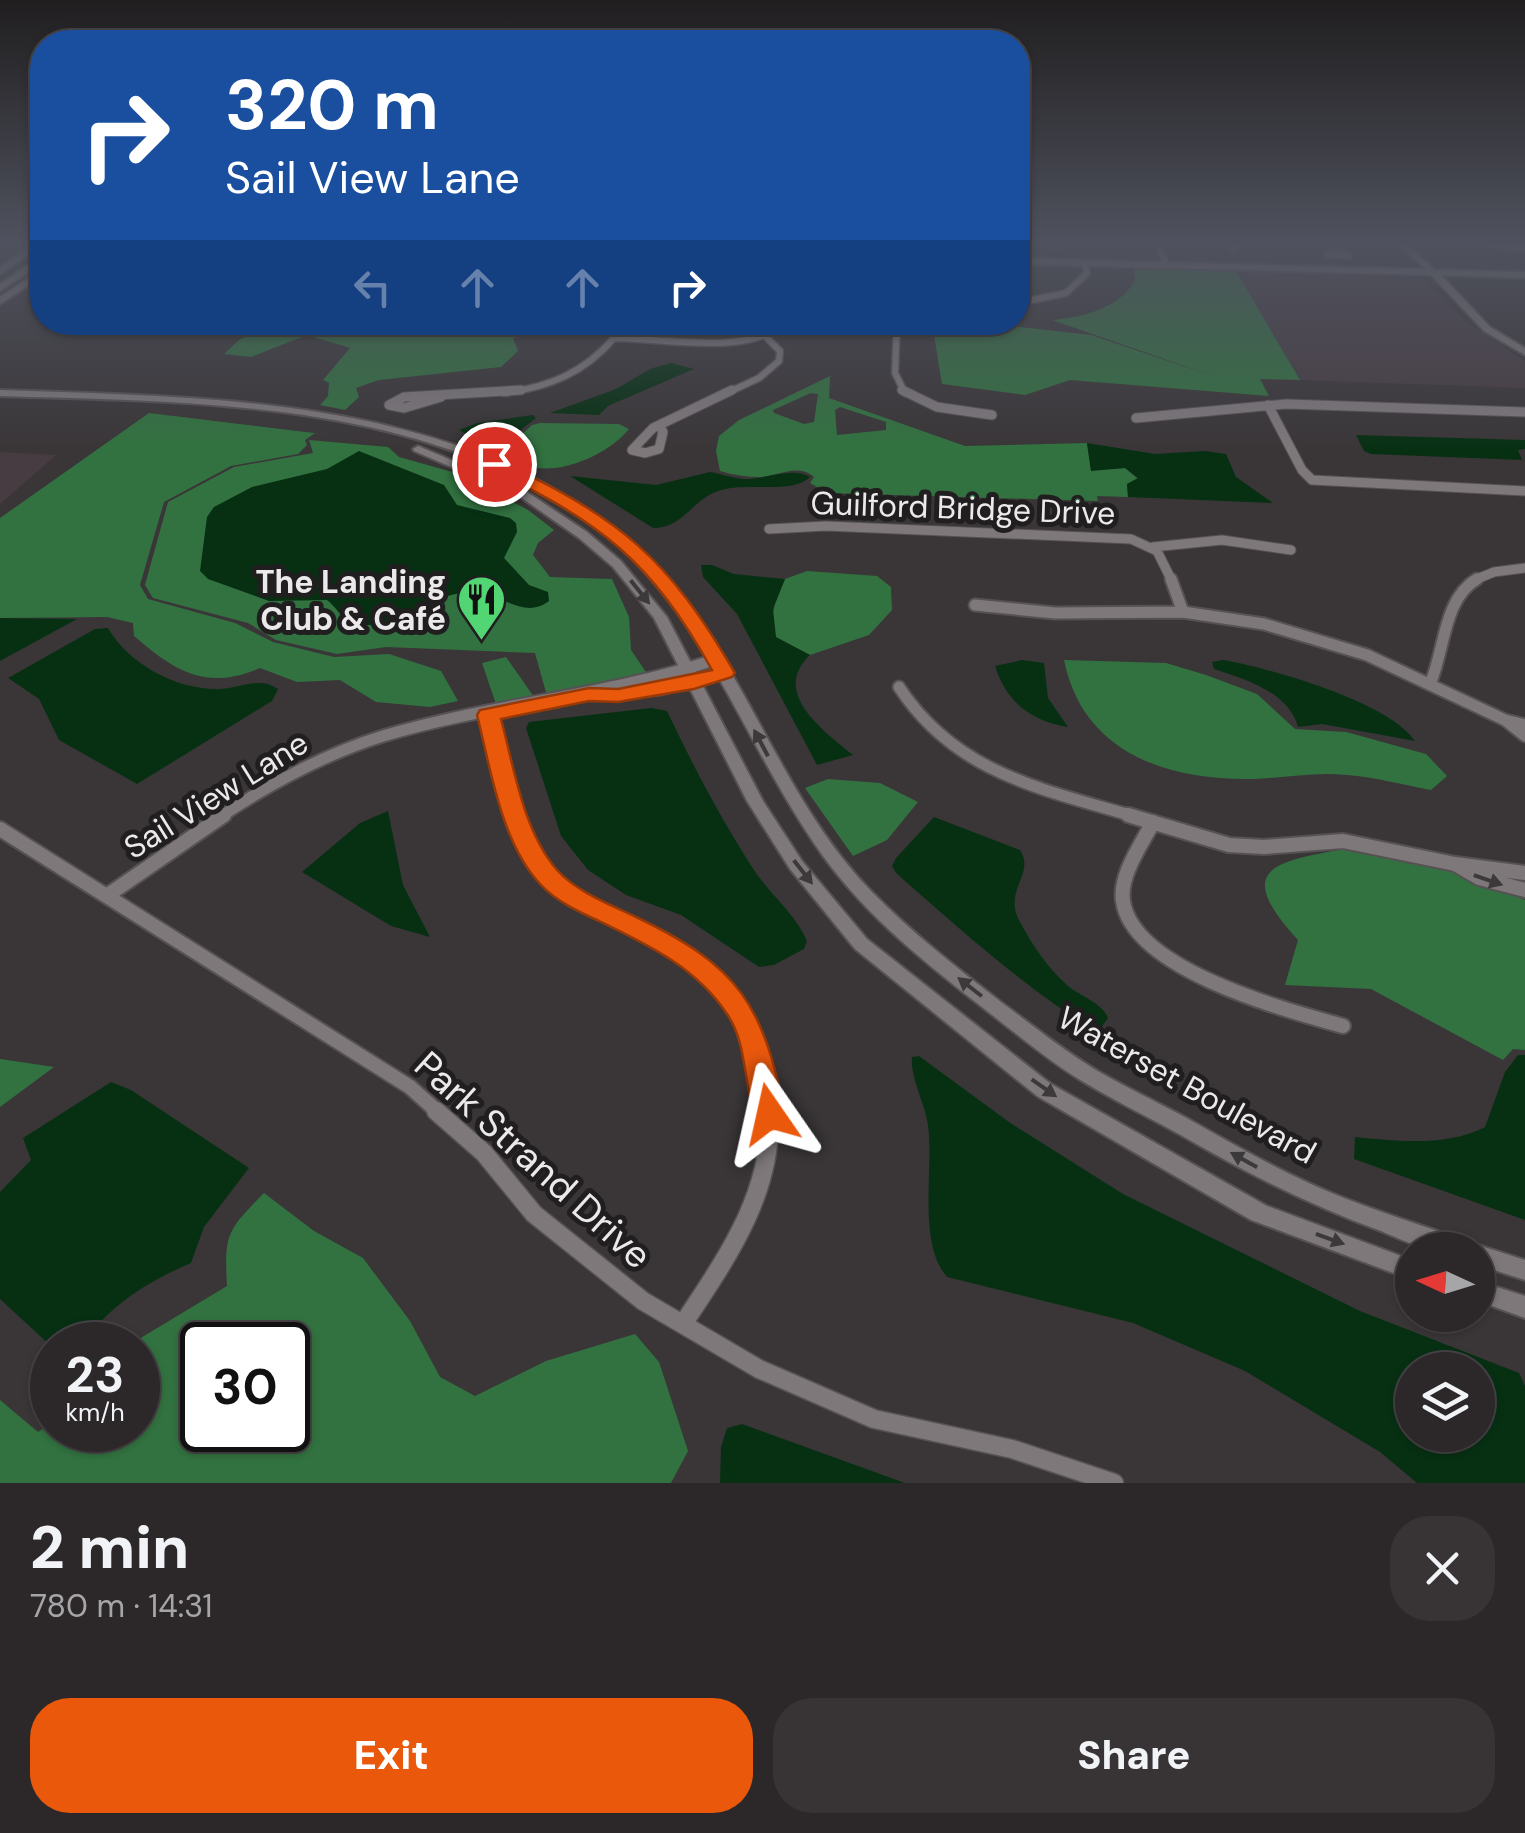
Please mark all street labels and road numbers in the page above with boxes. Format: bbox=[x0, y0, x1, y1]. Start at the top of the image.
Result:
street label: Guilford Bridge Drive bbox=[810, 482, 1116, 534]
street label: Sail View Lane bbox=[116, 722, 316, 868]
street label: Waterset Boulevard bbox=[1050, 997, 1324, 1173]
street label: Park Strand Drive bbox=[404, 1040, 662, 1280]

